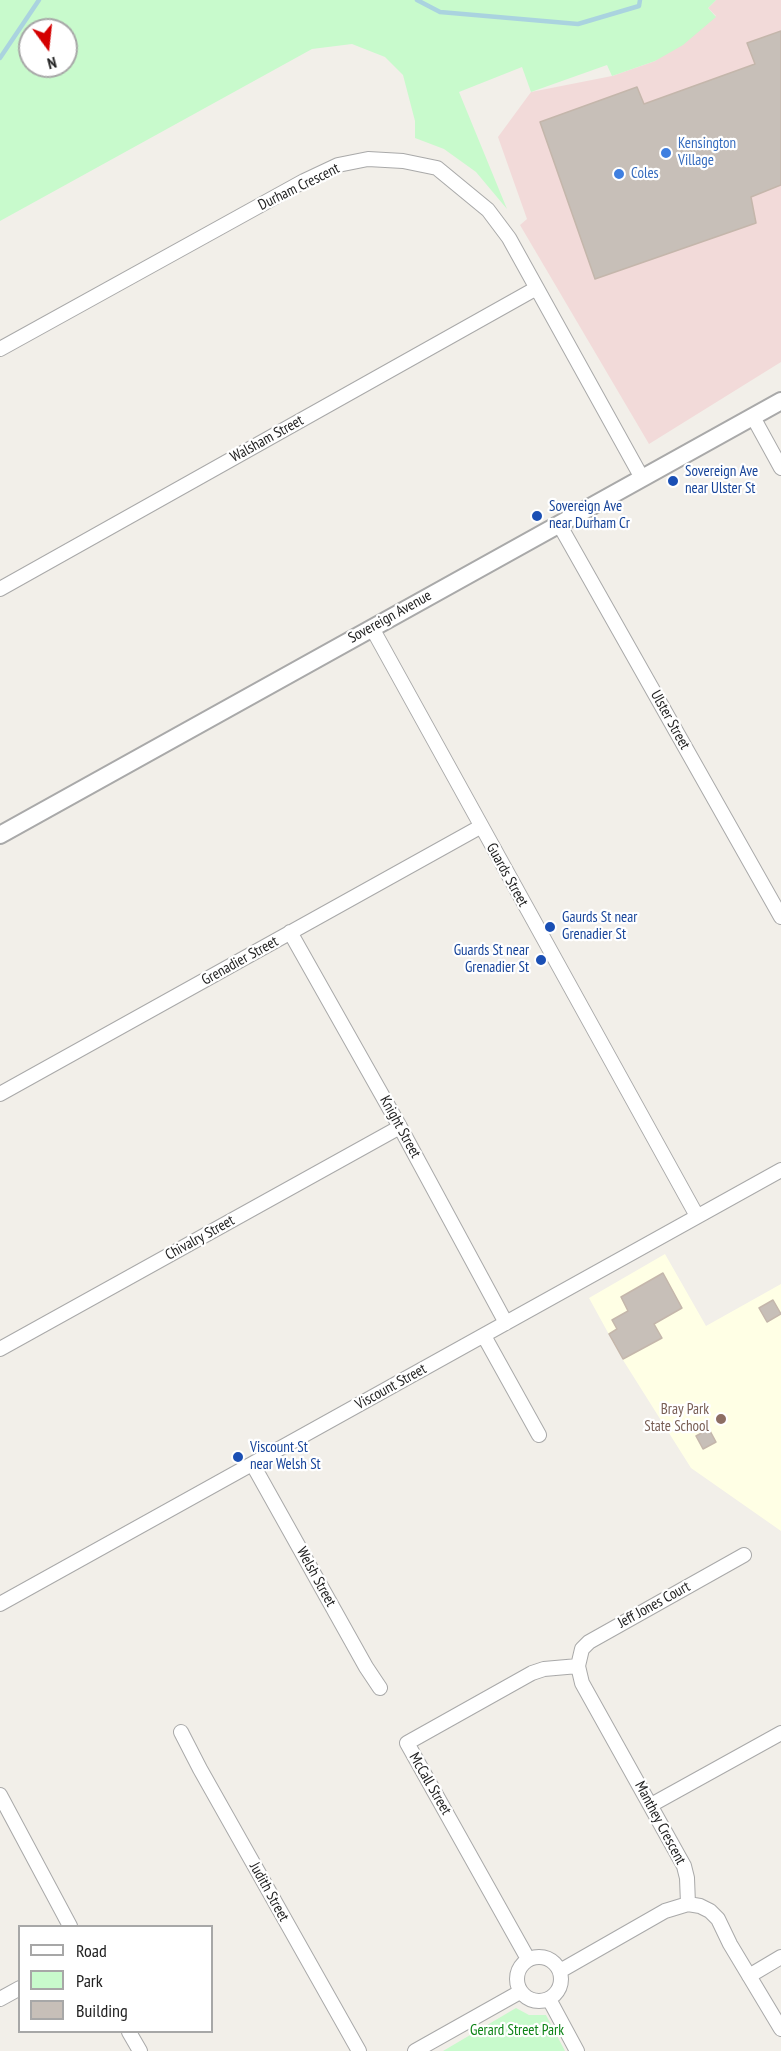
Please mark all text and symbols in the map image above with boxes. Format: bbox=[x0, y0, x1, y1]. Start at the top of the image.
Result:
north arrow bbox=[18, 18, 78, 78]
text: N bbox=[45, 53, 59, 74]
place label: Kensington Village bbox=[678, 135, 736, 170]
marker: Kensington Village bbox=[659, 146, 673, 160]
street label: Durham Crescent bbox=[255, 160, 343, 214]
place label: Coles bbox=[631, 165, 659, 183]
marker: Coles bbox=[612, 167, 626, 181]
street label: Walsham Street bbox=[227, 412, 307, 466]
place label: Sovereign Ave near Ulster St bbox=[685, 463, 758, 498]
marker: Sovereign Ave near Ulster St bbox=[666, 474, 680, 488]
place label: Sovereign Ave near Durham Cr bbox=[549, 498, 630, 533]
marker: Sovereign Ave near Durham Cr bbox=[530, 509, 544, 523]
street label: Sovereign Avenue bbox=[345, 587, 435, 647]
street label: Ulster Street bbox=[646, 687, 694, 753]
street label: Guards Street bbox=[482, 840, 532, 910]
place label: Gaurds St near Grenadier St bbox=[562, 909, 637, 944]
marker: Gaurds St near Grenadier St bbox=[543, 920, 557, 934]
street label: Grenadier Street bbox=[199, 933, 281, 989]
place label: Guards St near Grenadier St bbox=[454, 942, 529, 977]
marker: Guards St near Grenadier St bbox=[534, 953, 548, 967]
street label: Knight Street bbox=[376, 1093, 424, 1161]
street label: Chivalry Street bbox=[162, 1212, 238, 1264]
street label: Viscount Street bbox=[352, 1360, 430, 1414]
place label: Bray Park State School bbox=[644, 1401, 709, 1436]
marker: Bray Park State School bbox=[714, 1412, 728, 1426]
place label: Viscount St near Welsh St bbox=[250, 1439, 321, 1474]
marker: Viscount St near Welsh St bbox=[231, 1450, 245, 1464]
street label: Welsh Street bbox=[292, 1544, 340, 1610]
street label: Jeff Jones Court bbox=[615, 1578, 693, 1632]
street label: McCall Street bbox=[405, 1750, 455, 1818]
street label: Manthey Crescent bbox=[631, 1778, 689, 1868]
street label: Judith Street bbox=[245, 1859, 293, 1925]
legend bbox=[18, 1925, 213, 2033]
text: Road bbox=[76, 1939, 107, 1962]
text: Park bbox=[76, 1969, 103, 1992]
text: Building bbox=[76, 1999, 128, 2022]
park label: Gerard Street Park bbox=[470, 2022, 564, 2040]

